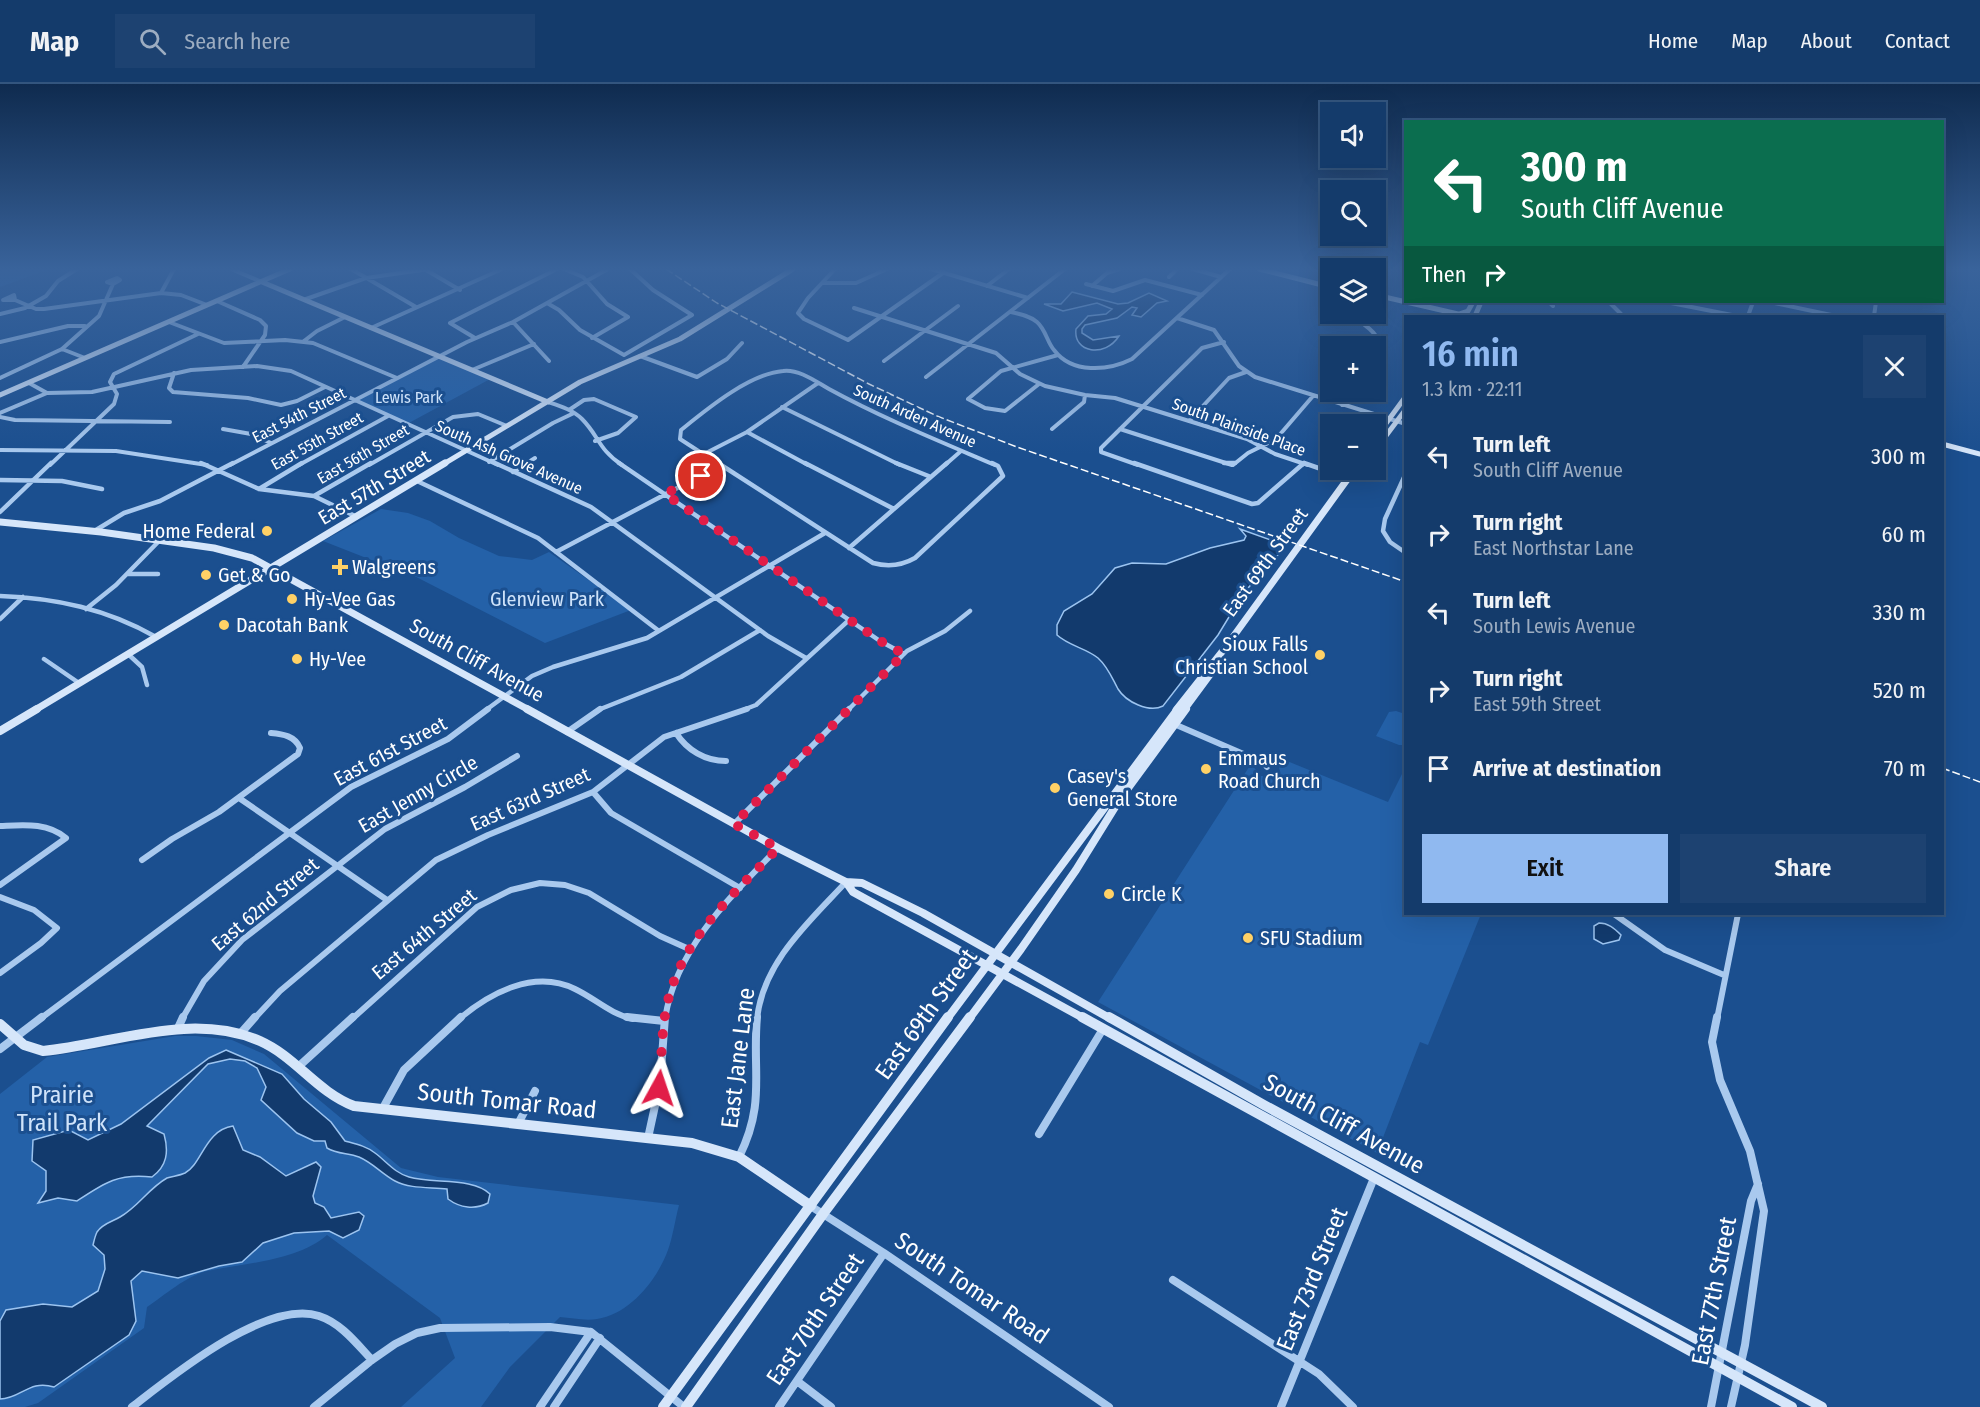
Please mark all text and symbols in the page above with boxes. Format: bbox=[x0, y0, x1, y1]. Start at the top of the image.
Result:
search box bbox=[115, 14, 535, 68]
text: Map bbox=[30, 25, 79, 58]
icon: search bbox=[136, 25, 169, 58]
text: Search here bbox=[184, 28, 290, 55]
text: Home bbox=[1648, 28, 1698, 54]
text: Map bbox=[1731, 28, 1768, 54]
text: About bbox=[1801, 28, 1852, 54]
text: Contact bbox=[1885, 28, 1950, 54]
map controls bbox=[1320, 102, 1386, 480]
button: sound bbox=[1320, 102, 1386, 168]
text: 300 m bbox=[1521, 142, 1628, 192]
icon: left bbox=[1422, 144, 1500, 222]
button: search bbox=[1320, 180, 1386, 246]
text: South Cliff Avenue bbox=[1521, 193, 1724, 225]
button: layers bbox=[1320, 258, 1386, 324]
icon: right bbox=[1478, 258, 1511, 291]
text: Then bbox=[1422, 261, 1466, 288]
text: 16 min bbox=[1422, 332, 1519, 376]
button: close bbox=[1863, 335, 1926, 398]
button: + bbox=[1320, 336, 1386, 402]
text: 1.3 km · 22:11 bbox=[1422, 377, 1523, 401]
street label: South Arden Avenue bbox=[851, 380, 979, 452]
street label: East 54th Street bbox=[249, 383, 350, 447]
park label: Lewis Park bbox=[375, 388, 444, 407]
street label: South Plainside Place bbox=[1170, 394, 1308, 460]
street label: East 55th Street bbox=[268, 408, 367, 474]
button: − bbox=[1320, 414, 1386, 480]
street label: South Ash Grove Avenue bbox=[432, 416, 586, 498]
street label: East 56th Street bbox=[314, 420, 413, 488]
text: Turn left bbox=[1473, 431, 1551, 458]
icon: left bbox=[1422, 440, 1455, 473]
text: 300 m bbox=[1871, 443, 1926, 470]
street label: East 57th Street bbox=[314, 444, 435, 530]
pin bbox=[675, 450, 726, 501]
text: South Cliff Avenue bbox=[1473, 458, 1623, 482]
icon: arrive bbox=[684, 459, 717, 492]
street label: East 69th Street bbox=[1217, 502, 1313, 621]
text: Turn right bbox=[1473, 509, 1562, 536]
icon: right bbox=[1422, 518, 1455, 551]
place label: Home Federal bbox=[143, 519, 255, 543]
text: 60 m bbox=[1882, 521, 1926, 548]
marker: Home Federal bbox=[260, 524, 274, 538]
text: East Northstar Lane bbox=[1473, 536, 1634, 560]
place label: Walgreens bbox=[352, 555, 436, 579]
marker: Walgreens bbox=[333, 560, 347, 574]
place label: Get & Go bbox=[218, 563, 291, 587]
marker: Get & Go bbox=[199, 568, 213, 582]
place label: Hy-Vee Gas bbox=[304, 587, 396, 611]
park label: Glenview Park bbox=[490, 587, 605, 611]
text: Turn left bbox=[1473, 587, 1551, 614]
marker: Hy-Vee Gas bbox=[285, 592, 299, 606]
icon: left bbox=[1422, 596, 1455, 629]
text: 330 m bbox=[1873, 599, 1926, 626]
place label: Dacotah Bank bbox=[236, 613, 349, 637]
street label: South Cliff Avenue bbox=[406, 613, 548, 707]
text: South Lewis Avenue bbox=[1473, 614, 1635, 638]
marker: Dacotah Bank bbox=[217, 618, 231, 632]
place label: Sioux Falls Christian School bbox=[1175, 632, 1308, 679]
place label: Hy-Vee bbox=[309, 647, 366, 671]
marker: Sioux Falls Christian School bbox=[1313, 648, 1327, 662]
marker: Hy-Vee bbox=[290, 652, 304, 666]
text: Turn right bbox=[1473, 665, 1562, 692]
icon: right bbox=[1422, 674, 1455, 707]
text: 520 m bbox=[1873, 677, 1926, 704]
text: East 59th Street bbox=[1473, 692, 1601, 716]
street label: East 61st Street bbox=[329, 711, 451, 791]
place label: Emmaus Road Church bbox=[1218, 746, 1321, 793]
street label: East Jenny Circle bbox=[354, 750, 482, 838]
icon: arrive bbox=[1422, 752, 1455, 785]
text: Arrive at destination bbox=[1473, 755, 1661, 782]
text: 70 m bbox=[1884, 755, 1926, 782]
street label: East 63rd Street bbox=[466, 762, 594, 836]
marker: Emmaus Road Church bbox=[1199, 762, 1213, 776]
place label: Casey's General Store bbox=[1067, 764, 1178, 811]
marker: Casey's General Store bbox=[1048, 781, 1062, 795]
button: Exit bbox=[1422, 834, 1668, 903]
button: Share bbox=[1680, 834, 1926, 903]
street label: East 62nd Street bbox=[207, 852, 324, 956]
place label: Circle K bbox=[1121, 882, 1182, 906]
street label: East 64th Street bbox=[367, 883, 482, 985]
marker: Circle K bbox=[1102, 887, 1116, 901]
place label: SFU Stadium bbox=[1260, 926, 1363, 950]
marker: SFU Stadium bbox=[1241, 931, 1255, 945]
street label: East 69th Street bbox=[869, 943, 983, 1085]
street label: East Jane Lane bbox=[715, 986, 761, 1130]
position arrow bbox=[627, 1056, 691, 1120]
street label: South Cliff Avenue bbox=[1258, 1068, 1430, 1180]
street label: South Tomar Road bbox=[416, 1078, 598, 1124]
park label: Prairie Trail Park bbox=[17, 1081, 108, 1137]
street label: East 73rd Street bbox=[1271, 1203, 1353, 1355]
street label: East 77th Street bbox=[1686, 1214, 1742, 1368]
street label: South Tomar Road bbox=[890, 1226, 1054, 1350]
street label: East 70th Street bbox=[760, 1247, 870, 1390]

